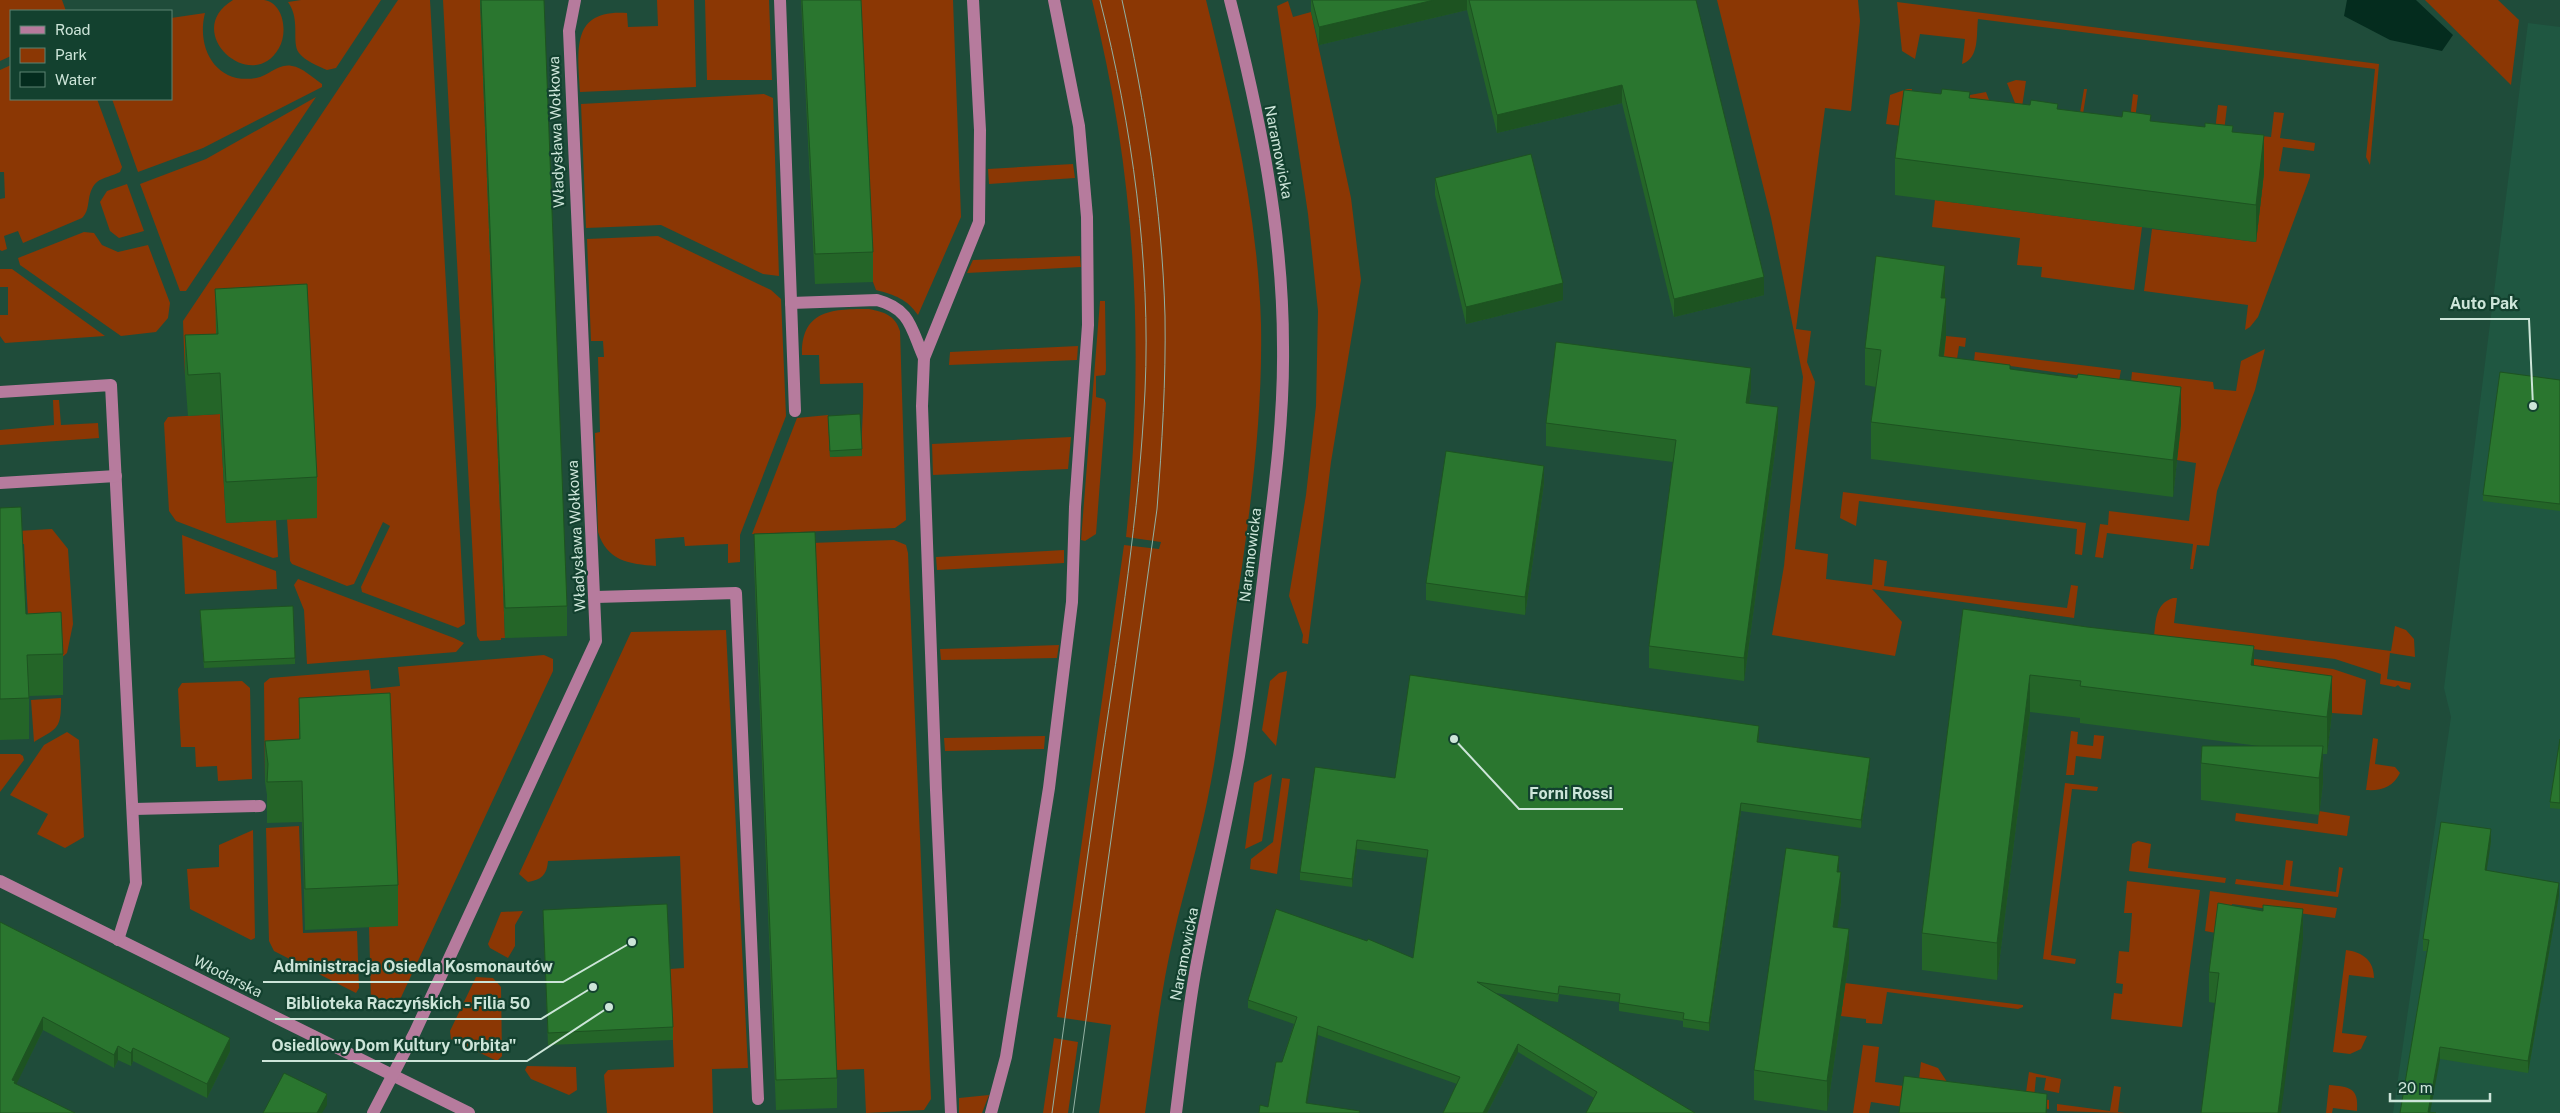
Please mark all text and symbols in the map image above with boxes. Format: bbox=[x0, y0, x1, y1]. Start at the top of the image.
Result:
legend bbox=[10, 10, 172, 100]
text: Road bbox=[55, 21, 91, 38]
text: Park bbox=[55, 46, 87, 63]
street label: Władysława Wołkowa bbox=[545, 56, 567, 208]
text: Water bbox=[55, 71, 97, 88]
street label: Naramowicka bbox=[1262, 104, 1296, 200]
callout: Auto Pak bbox=[2440, 288, 2529, 319]
text: Auto Pak bbox=[2450, 294, 2518, 313]
street label: Władysława Wołkowa bbox=[564, 460, 588, 612]
street label: Naramowicka bbox=[1236, 507, 1264, 603]
callout: Forni Rossi bbox=[1519, 778, 1623, 809]
text: Forni Rossi bbox=[1529, 784, 1613, 803]
street label: Naramowicka bbox=[1167, 906, 1201, 1002]
street label: Włodarska bbox=[191, 951, 265, 1001]
callout: Administracja Osiedla Kosmonautów bbox=[263, 951, 563, 982]
text: Administracja Osiedla Kosmonautów bbox=[273, 957, 553, 976]
callout: Biblioteka Raczyńskich - Filia 50 bbox=[275, 988, 541, 1019]
text: Biblioteka Raczyńskich - Filia 50 bbox=[286, 994, 530, 1013]
callout: Osiedlowy Dom Kultury "Orbita" bbox=[262, 1030, 527, 1061]
text: Osiedlowy Dom Kultury "Orbita" bbox=[272, 1036, 516, 1055]
scale bar bbox=[2390, 1070, 2490, 1102]
text: 20 m bbox=[2398, 1079, 2433, 1096]

